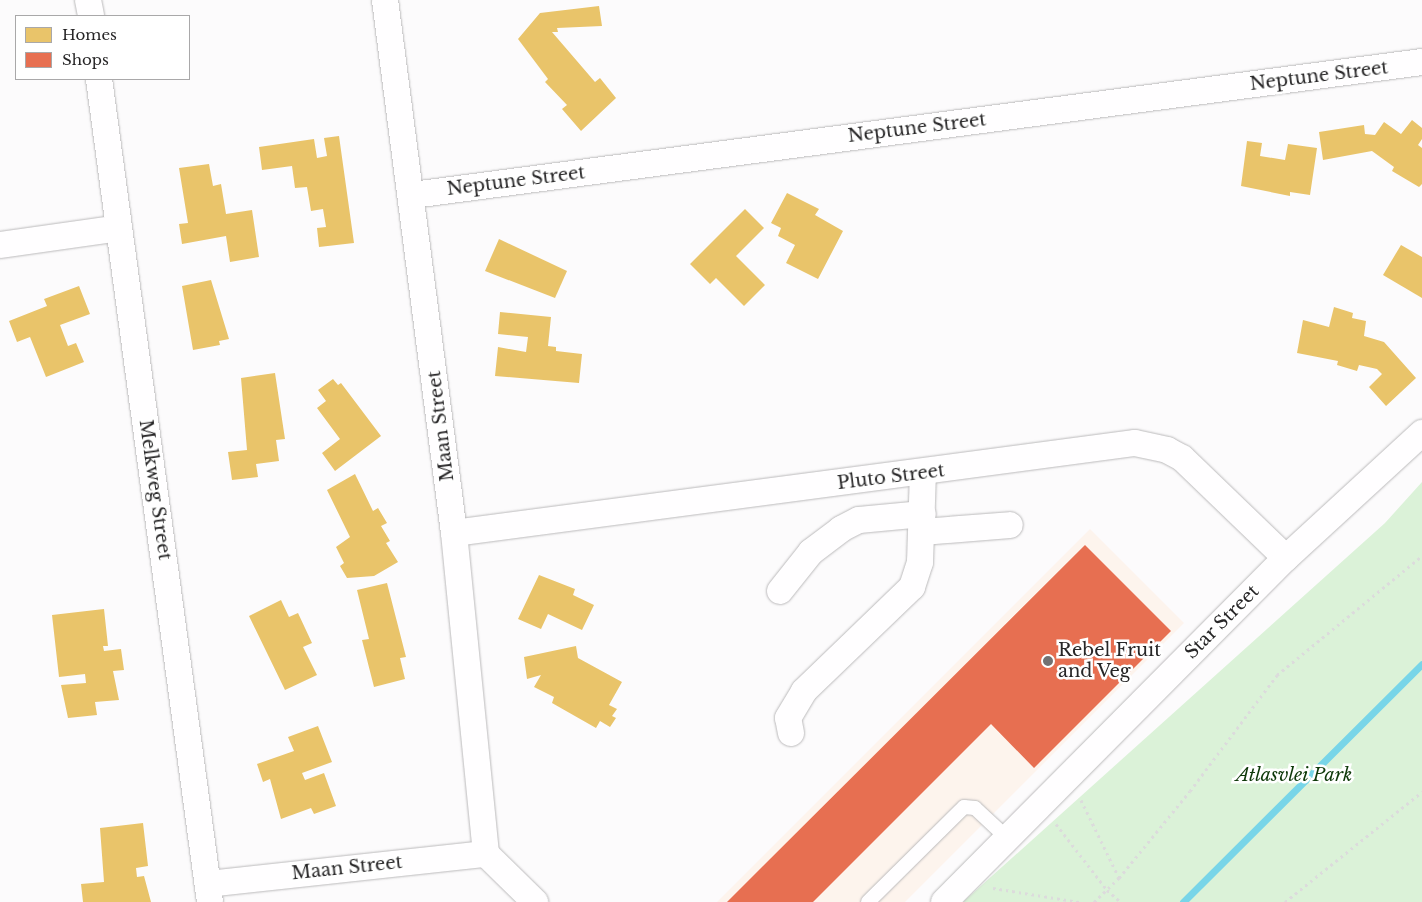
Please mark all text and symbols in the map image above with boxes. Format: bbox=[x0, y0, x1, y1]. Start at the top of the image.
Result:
legend bbox=[15, 15, 190, 80]
text: Homes bbox=[62, 25, 117, 44]
text: Shops bbox=[62, 50, 109, 69]
street label: Neptune Street bbox=[1249, 57, 1389, 95]
street label: Neptune Street bbox=[847, 109, 987, 147]
street label: Neptune Street bbox=[446, 162, 586, 200]
street label: Maan Street bbox=[423, 369, 459, 483]
street label: Melkweg Street bbox=[134, 418, 176, 562]
street label: Pluto Street bbox=[836, 460, 946, 494]
street label: Star Street bbox=[1180, 580, 1264, 664]
place label: Rebel Fruit and Veg bbox=[1058, 640, 1161, 682]
marker: Rebel Fruit and Veg bbox=[1042, 655, 1054, 667]
park label: Atlasvlei Park bbox=[1236, 764, 1352, 786]
street label: Maan Street bbox=[291, 851, 403, 885]

